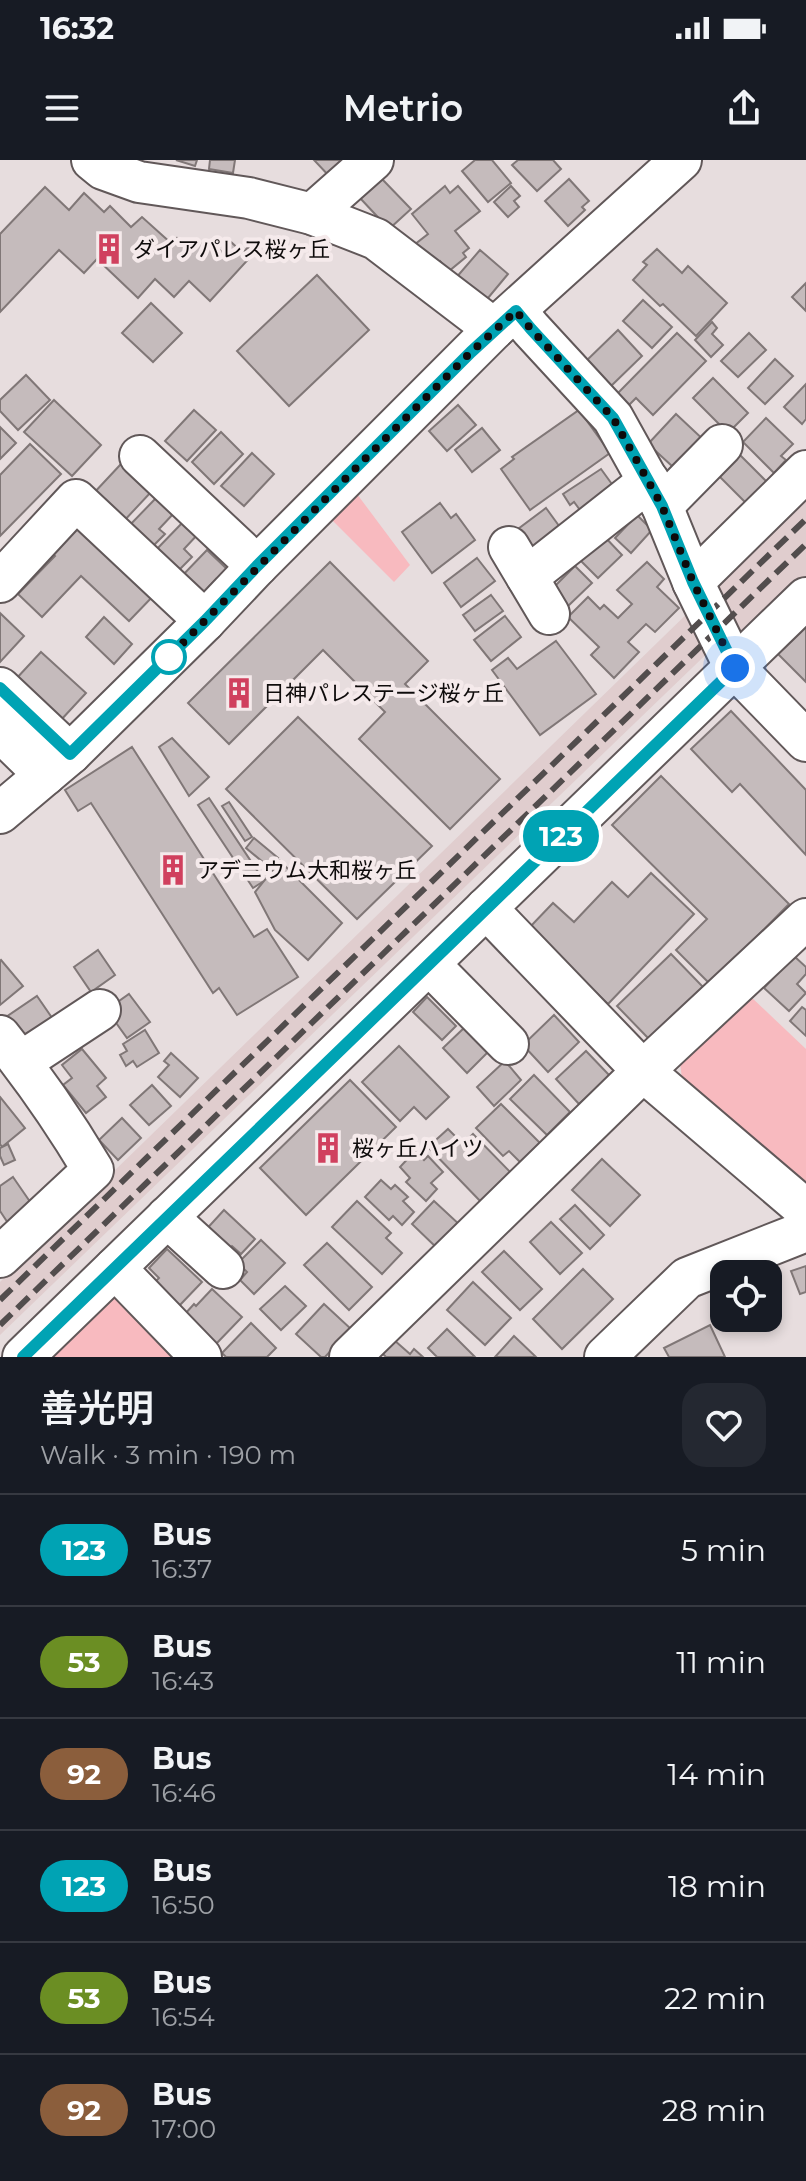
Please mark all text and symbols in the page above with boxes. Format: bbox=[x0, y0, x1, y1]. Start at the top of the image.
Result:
text: 16:32 bbox=[40, 10, 114, 47]
icon: menu bbox=[40, 86, 84, 130]
text: Metrio bbox=[343, 86, 463, 130]
icon: share bbox=[722, 86, 766, 130]
building icon: ダイアパレス桜ヶ丘 bbox=[92, 232, 126, 266]
place label: ダイアパレス桜ヶ丘 bbox=[133, 236, 331, 263]
unlabelled marker bbox=[152, 640, 186, 674]
your location bbox=[715, 648, 755, 688]
building icon: 日神パレステージ桜ヶ丘 bbox=[222, 676, 256, 710]
place label: 日神パレステージ桜ヶ丘 bbox=[263, 680, 505, 707]
line badge: 123 bbox=[515, 810, 607, 862]
text: 123 bbox=[539, 819, 583, 853]
building icon: アデニウム大和桜ヶ丘 bbox=[156, 853, 190, 887]
place label: アデニウム大和桜ヶ丘 bbox=[197, 857, 417, 884]
building icon: 桜ヶ丘ハイツ bbox=[311, 1131, 345, 1165]
place label: 桜ヶ丘ハイツ bbox=[352, 1135, 484, 1162]
map controls bbox=[710, 1260, 782, 1332]
button: locate bbox=[710, 1260, 782, 1332]
button: heart bbox=[682, 1383, 766, 1467]
text: 善光明 bbox=[40, 1385, 154, 1432]
text: Walk · 3 min · 190 m bbox=[40, 1439, 296, 1471]
text: Bus bbox=[152, 1516, 212, 1553]
text: 5 min bbox=[681, 1532, 766, 1569]
text: 123 bbox=[62, 1533, 106, 1567]
text: 16:37 bbox=[152, 1553, 212, 1585]
text: Bus bbox=[152, 1628, 212, 1665]
text: 11 min bbox=[676, 1644, 766, 1681]
text: 53 bbox=[67, 1645, 101, 1679]
text: 16:43 bbox=[152, 1665, 214, 1697]
text: Bus bbox=[152, 1740, 212, 1777]
text: 14 min bbox=[667, 1756, 766, 1793]
text: 92 bbox=[67, 1757, 101, 1791]
text: 16:46 bbox=[152, 1777, 216, 1809]
text: Bus bbox=[152, 1852, 212, 1889]
text: 18 min bbox=[668, 1868, 766, 1905]
text: 123 bbox=[62, 1869, 106, 1903]
text: 16:50 bbox=[152, 1889, 215, 1921]
text: Bus bbox=[152, 1964, 212, 2001]
text: 22 min bbox=[664, 1980, 766, 2017]
text: 53 bbox=[67, 1981, 101, 2015]
text: 16:54 bbox=[152, 2001, 215, 2033]
text: Bus bbox=[152, 2076, 212, 2113]
text: 28 min bbox=[662, 2092, 766, 2129]
text: 92 bbox=[67, 2093, 101, 2127]
text: 17:00 bbox=[152, 2113, 216, 2145]

